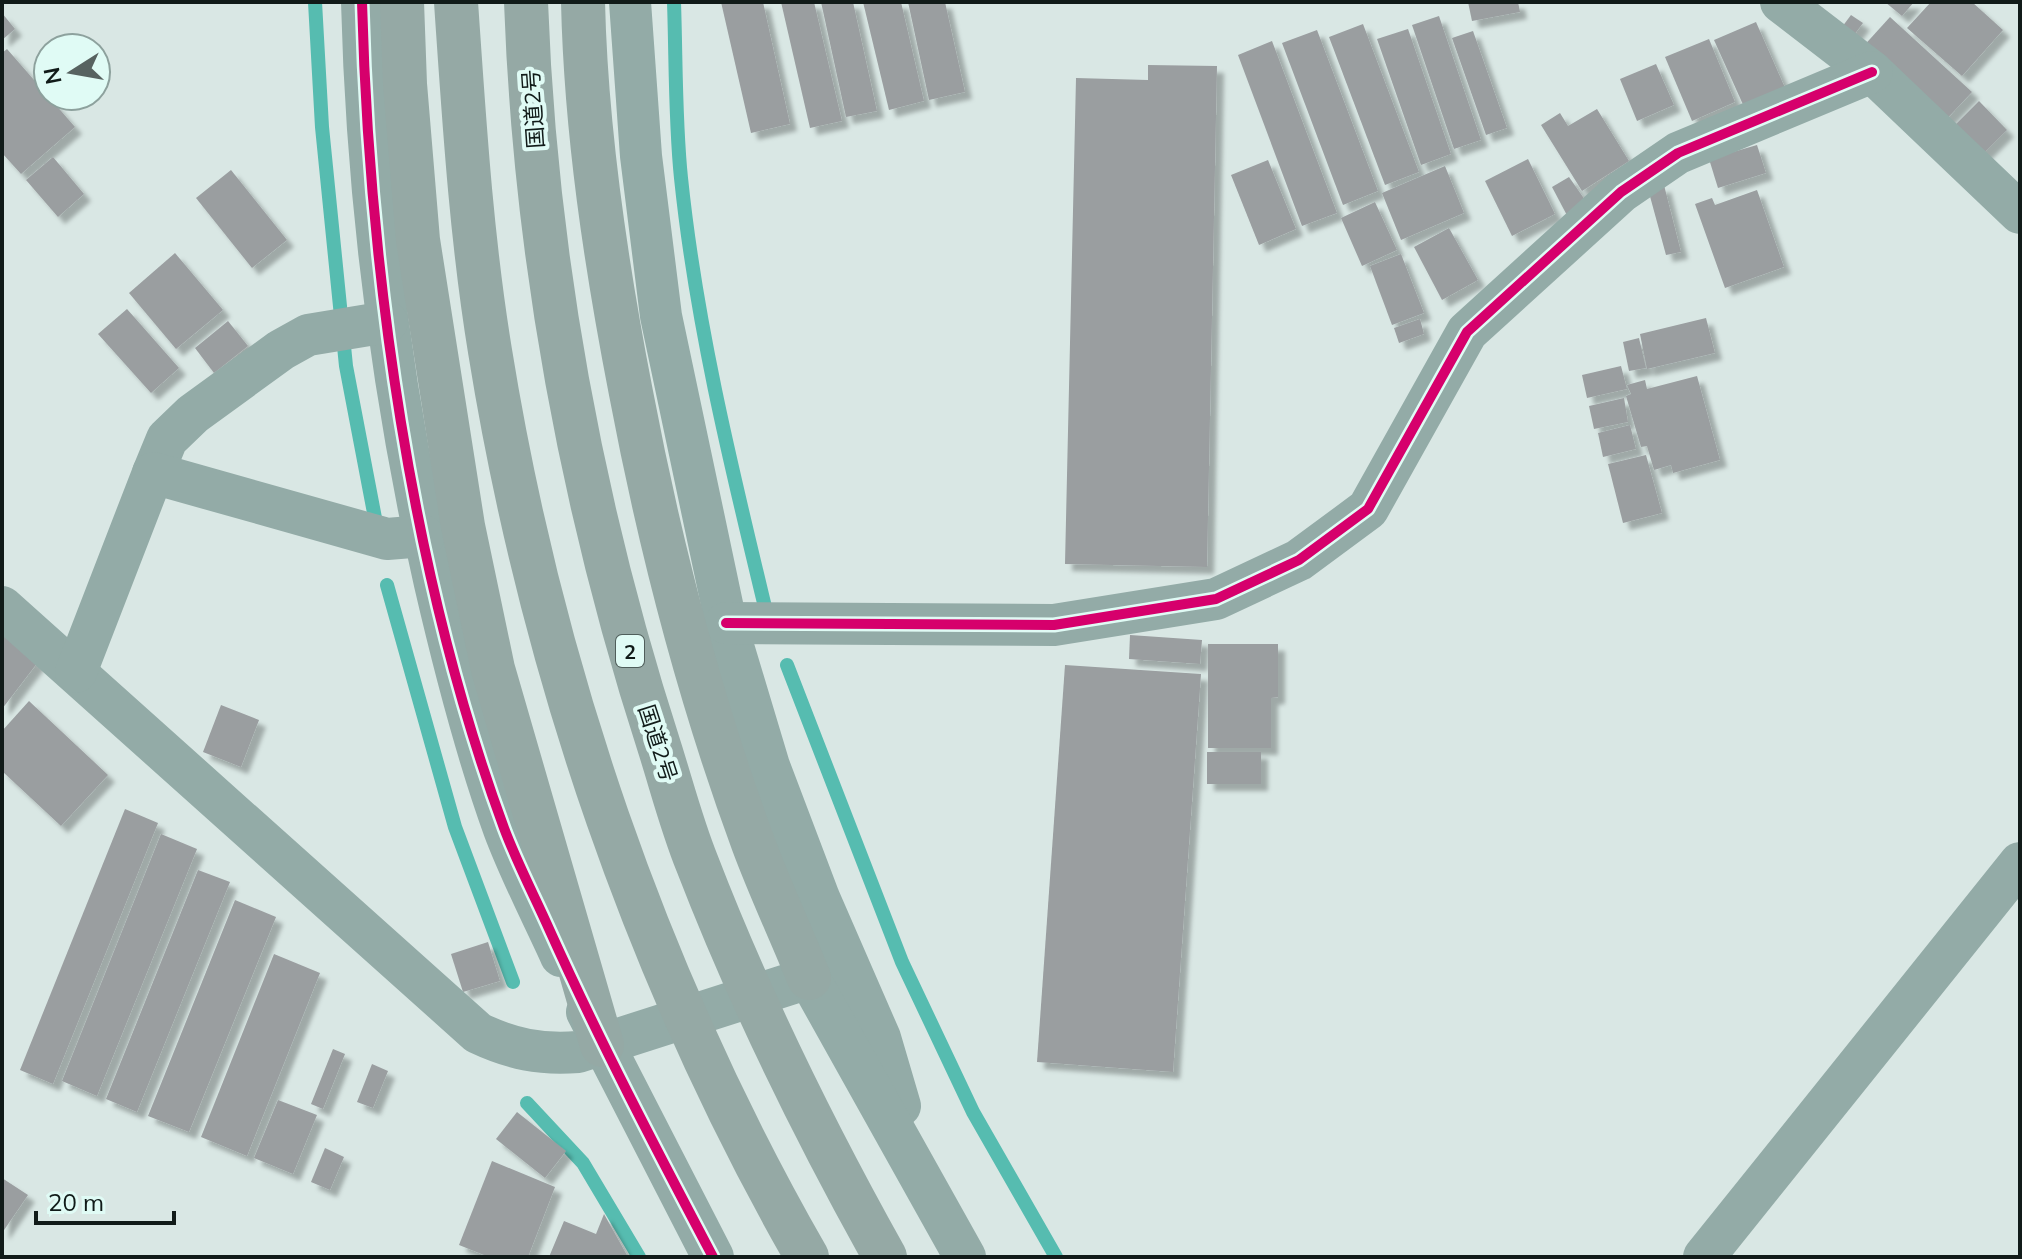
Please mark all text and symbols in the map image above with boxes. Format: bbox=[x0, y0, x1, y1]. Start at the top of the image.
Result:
north arrow bbox=[32, 32, 112, 112]
text: N bbox=[37, 65, 68, 87]
street label: 国道2号 bbox=[516, 69, 550, 149]
road number: 2 bbox=[616, 635, 644, 667]
street label: 国道2号 bbox=[632, 701, 684, 785]
scale bar bbox=[36, 1175, 174, 1225]
text: 20 m bbox=[48, 1187, 104, 1217]

